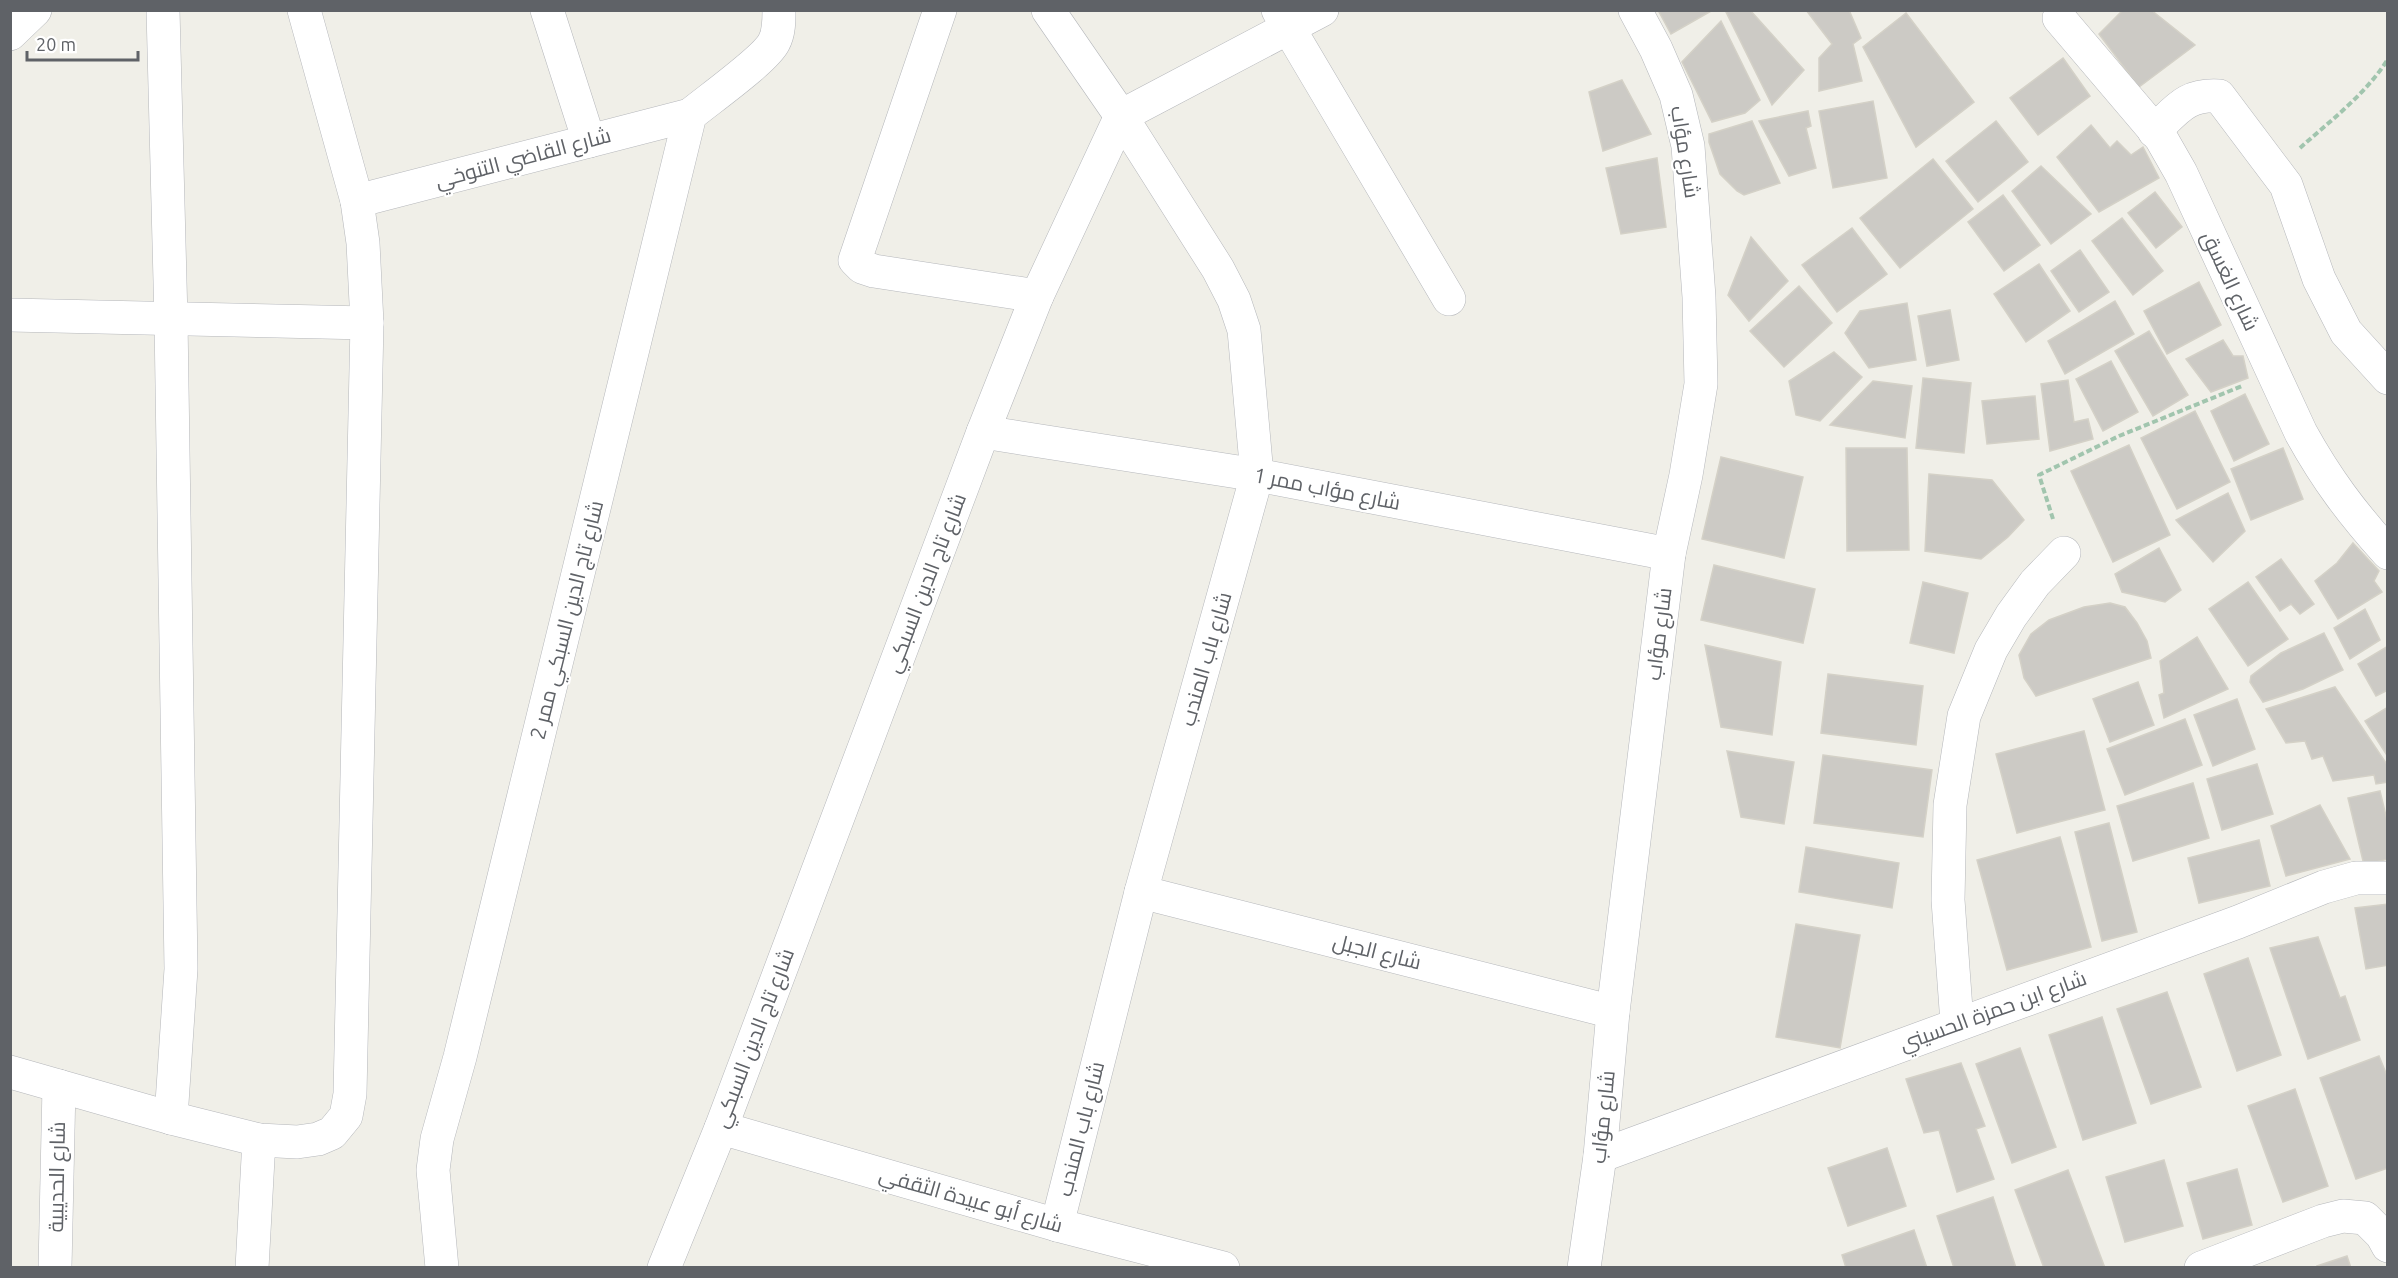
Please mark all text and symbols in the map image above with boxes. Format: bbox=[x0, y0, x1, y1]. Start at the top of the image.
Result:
scale bar bbox=[27, 24, 138, 62]
text: 20 m bbox=[36, 34, 76, 54]
street label: شارع مؤاب bbox=[1664, 104, 1705, 200]
street label: شارع القاضي التنوخي bbox=[432, 122, 614, 197]
street label: شارع الغسق bbox=[2195, 227, 2264, 335]
street label: شارع مؤاب ممر 1 bbox=[1251, 462, 1403, 517]
street label: شارع تاج الدين السبكي bbox=[880, 490, 975, 677]
street label: شارع تاج الدين السبكي ممر 2 bbox=[525, 498, 612, 743]
street label: شارع مؤاب bbox=[1640, 586, 1679, 682]
street label: شارع باب المندب bbox=[1174, 589, 1239, 729]
street label: شارع الجبل bbox=[1330, 928, 1424, 977]
street label: شارع تاج الدين السبكي bbox=[708, 945, 803, 1132]
street label: شارع ابن حمزة الحسيني bbox=[1896, 965, 2091, 1060]
street label: شارع باب المندب bbox=[1052, 1059, 1111, 1199]
street label: شارع مؤاب bbox=[1585, 1069, 1622, 1165]
street label: شارع الحديبية bbox=[43, 1121, 72, 1233]
street label: شارع أبو عبيدة الثقفي bbox=[875, 1161, 1066, 1242]

